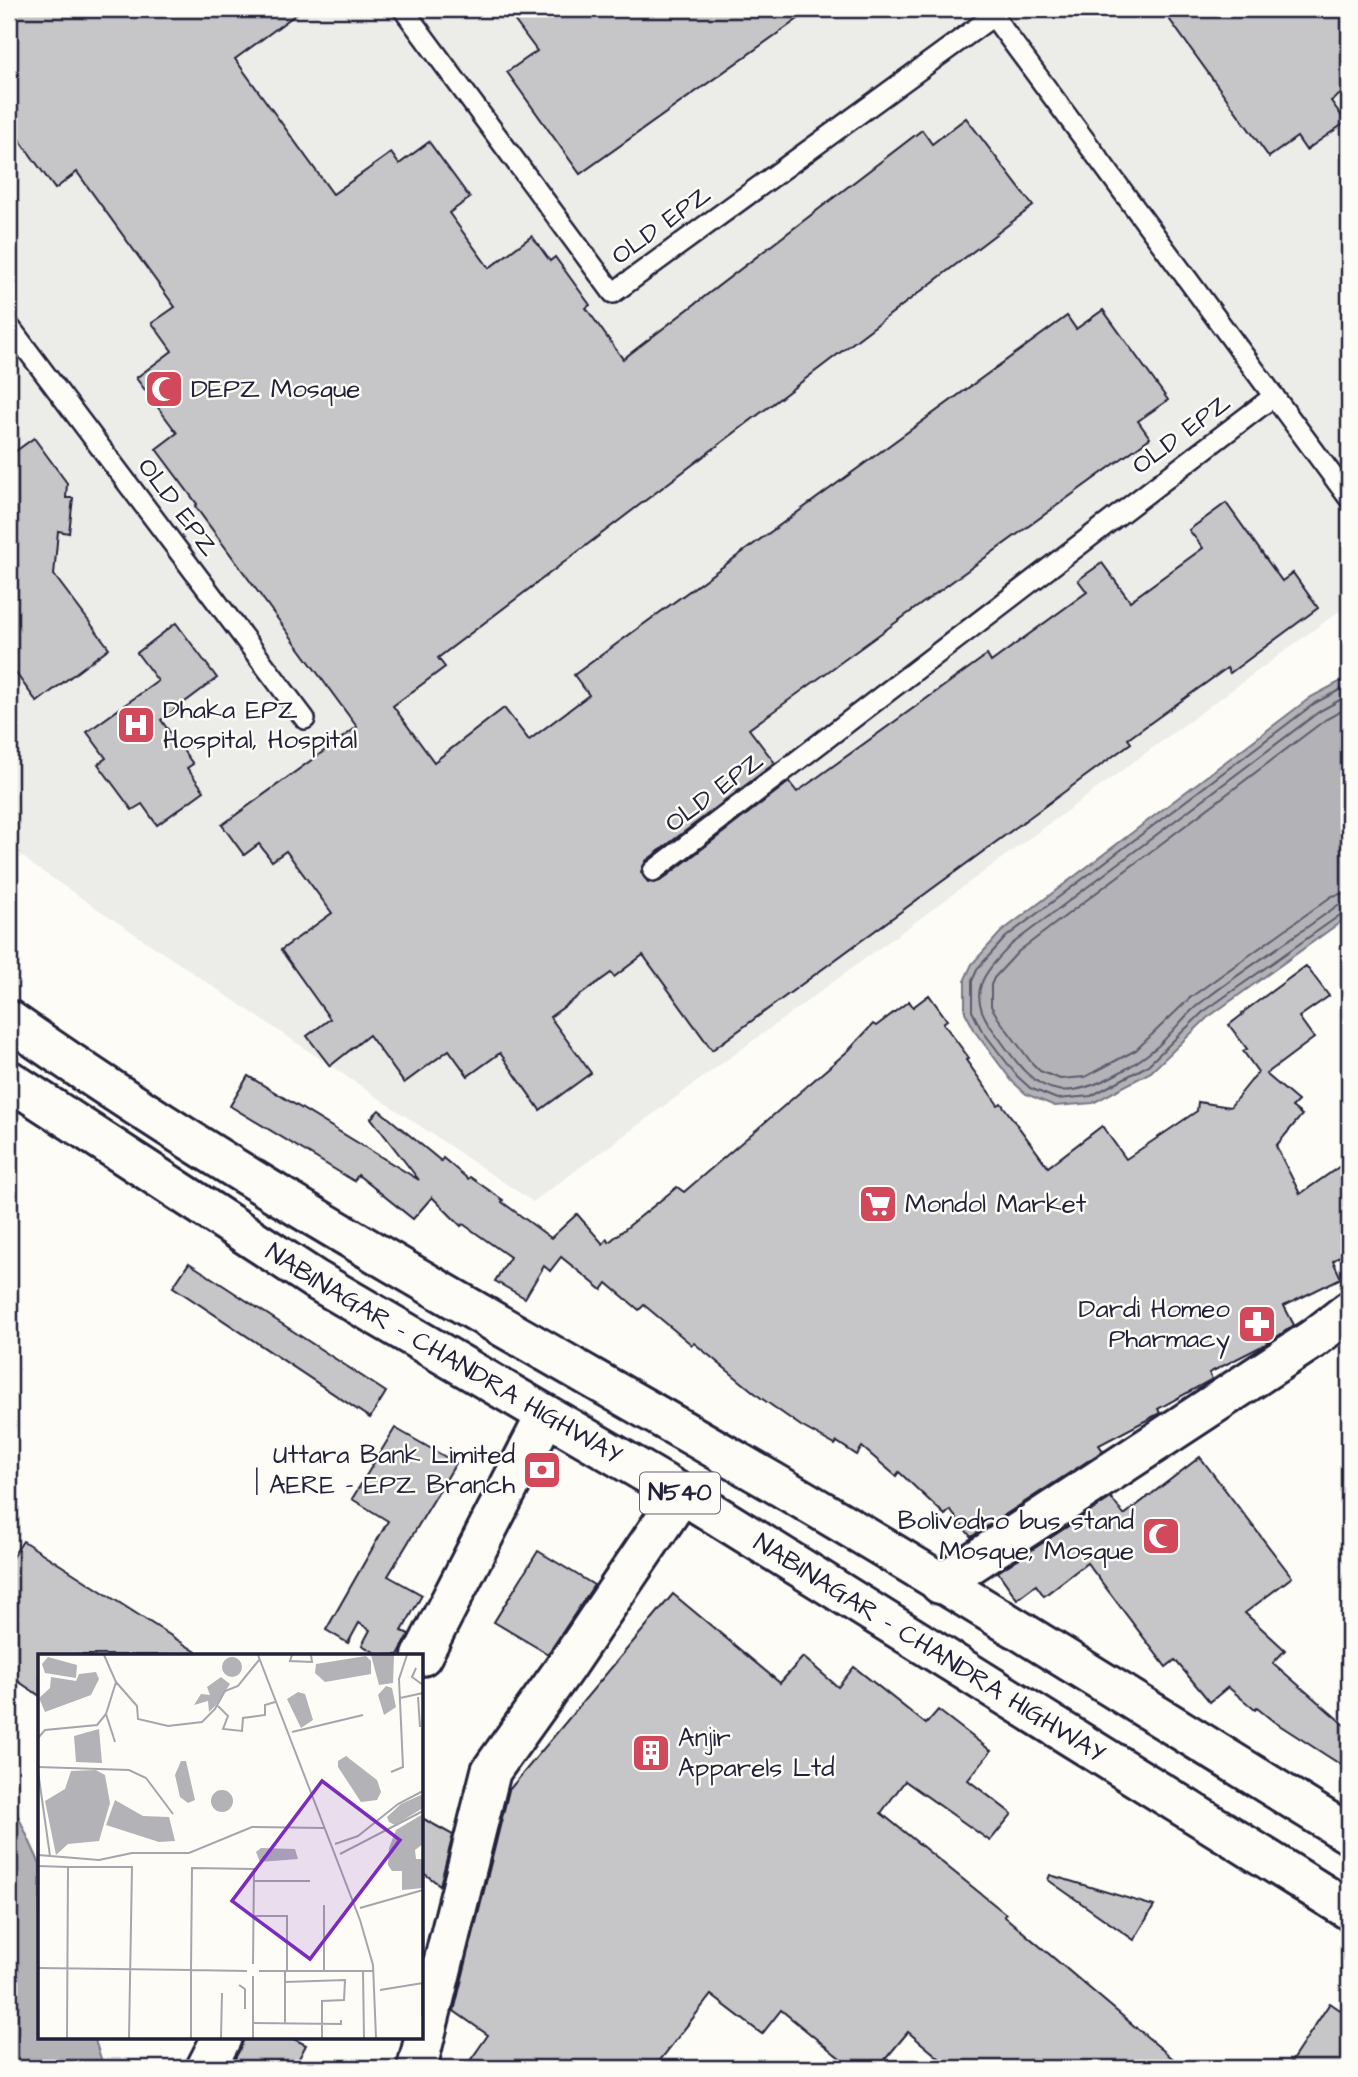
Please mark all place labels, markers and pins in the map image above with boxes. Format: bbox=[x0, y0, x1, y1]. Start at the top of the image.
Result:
mosque icon: DEPZ Mosque bbox=[143, 368, 185, 410]
place label: DEPZ Mosque bbox=[191, 371, 360, 407]
place label: Dhaka EPZ Hospital, Hospital bbox=[163, 692, 357, 758]
hospital icon: Dhaka EPZ Hospital, Hospital bbox=[115, 704, 157, 746]
supermarket icon: Mondol Market bbox=[857, 1183, 899, 1225]
place label: Mondol Market bbox=[905, 1186, 1087, 1222]
place label: Dardi Homeo Pharmacy bbox=[1079, 1291, 1230, 1359]
pharmacy icon: Dardi Homeo Pharmacy bbox=[1236, 1303, 1278, 1345]
place label: Uttara Bank Limited | AERE - EPZ Branch bbox=[255, 1437, 515, 1503]
bank icon: Uttara Bank Limited | AERE - EPZ Branch bbox=[521, 1449, 563, 1491]
place label: Bolivodro bus stand Mosque, Mosque bbox=[898, 1503, 1134, 1569]
mosque icon: Bolivodro bus stand Mosque, Mosque bbox=[1140, 1515, 1182, 1557]
place label: Anjir Apparels Ltd bbox=[678, 1720, 835, 1786]
building icon: Anjir Apparels Ltd bbox=[630, 1732, 672, 1774]

